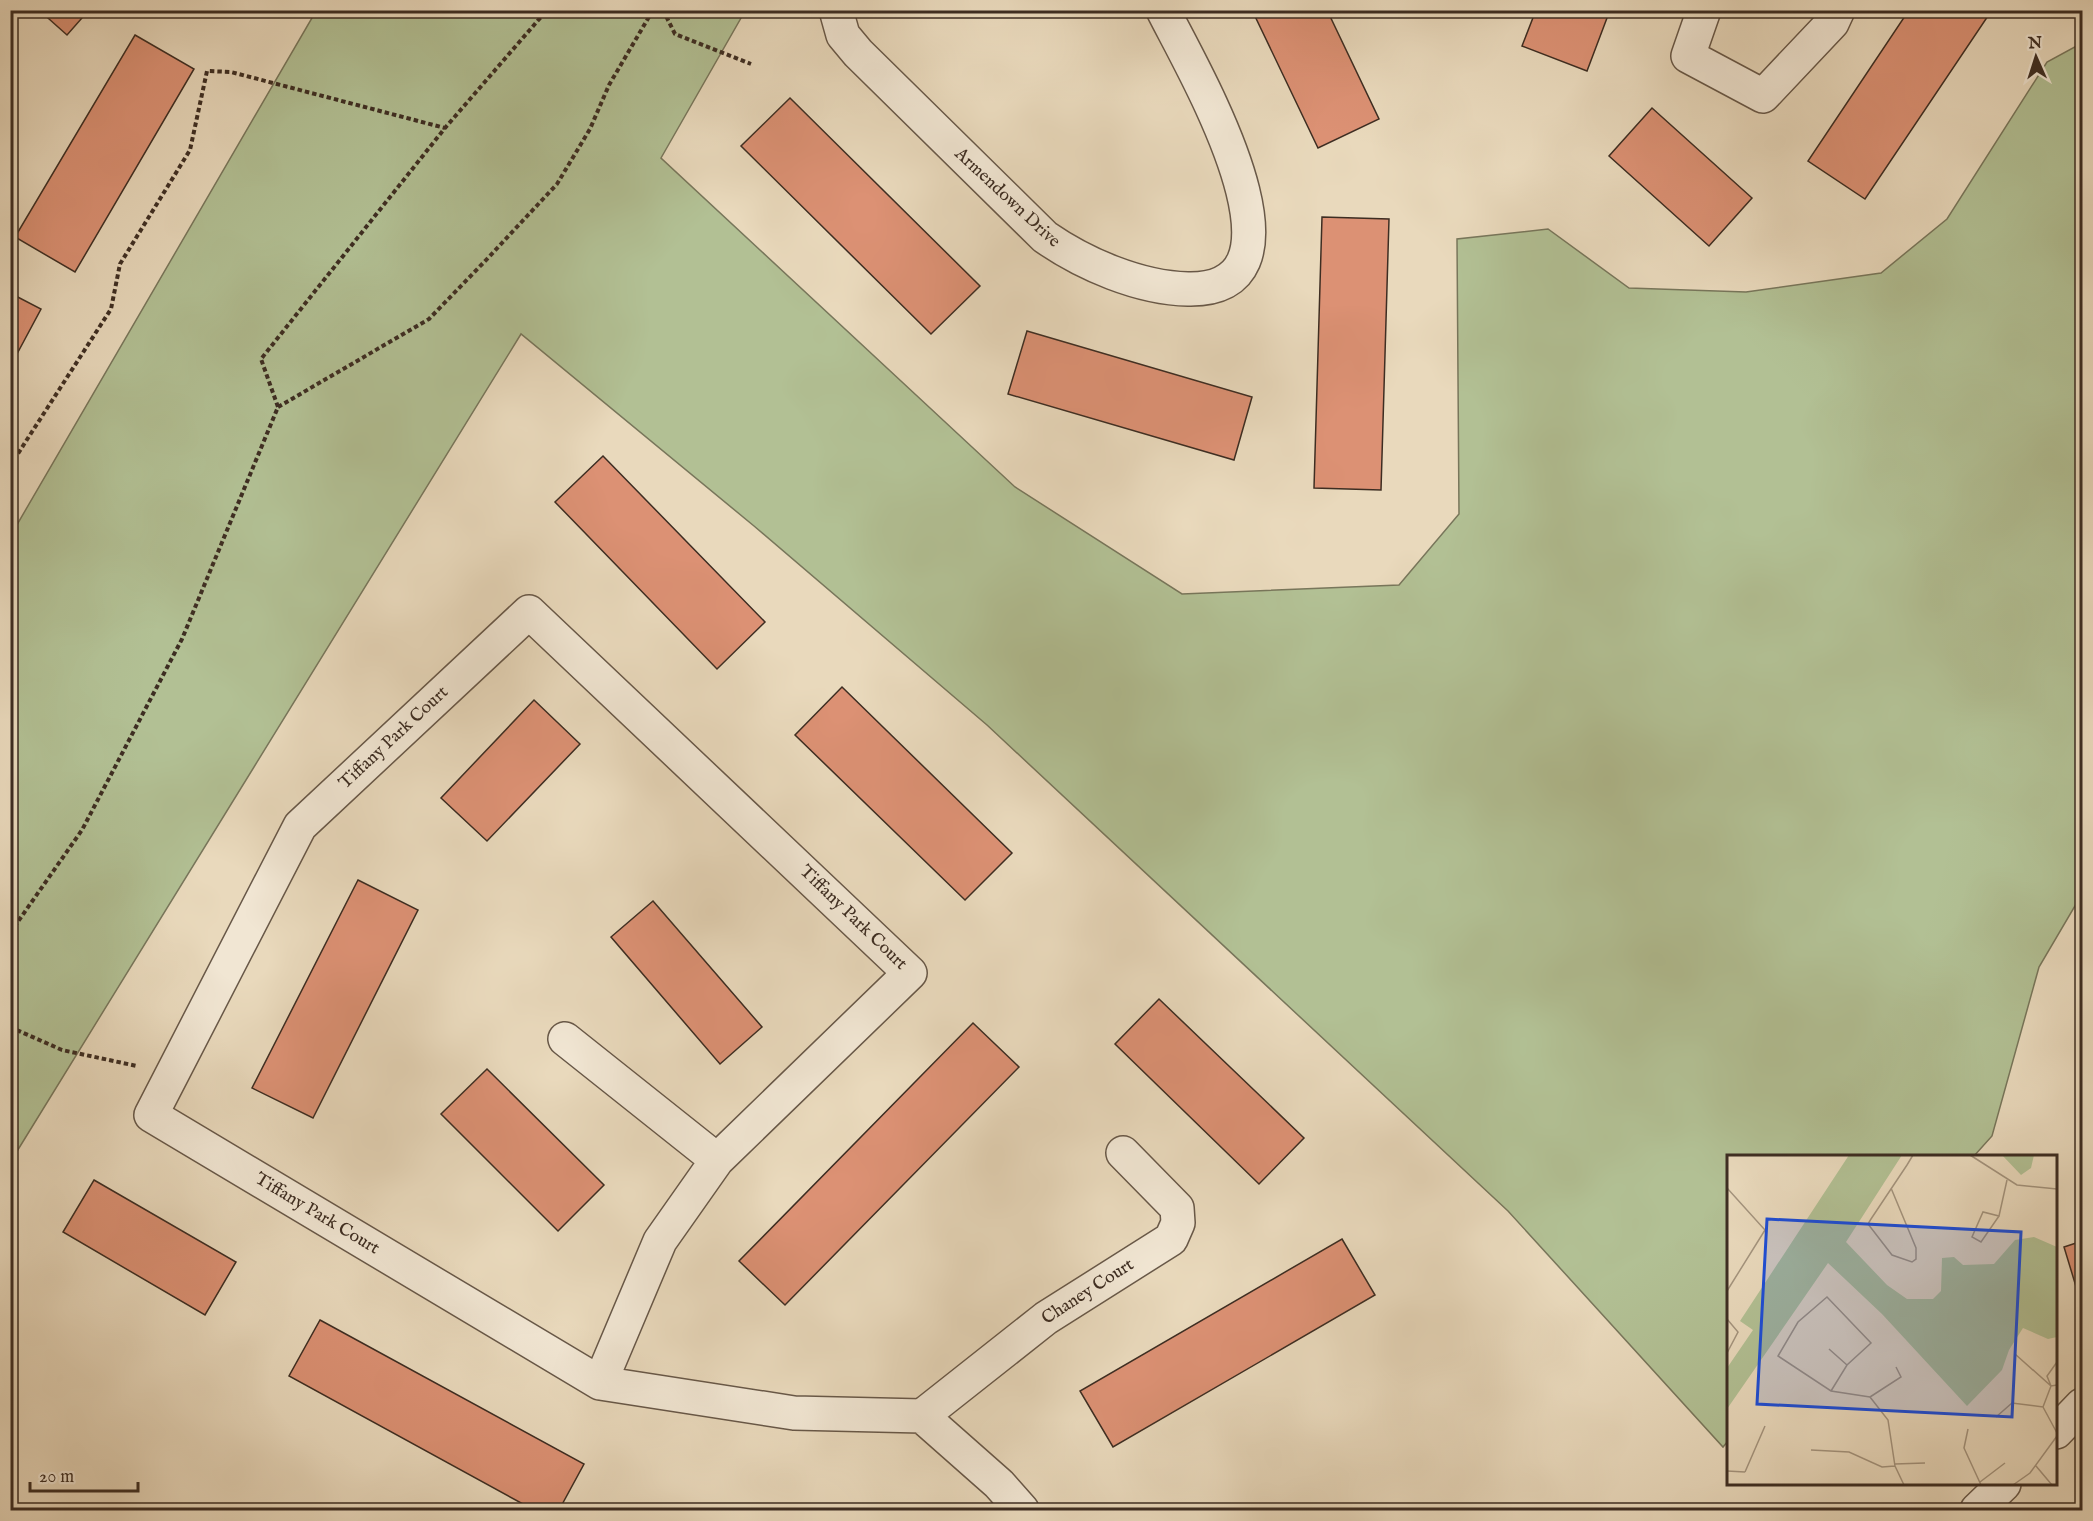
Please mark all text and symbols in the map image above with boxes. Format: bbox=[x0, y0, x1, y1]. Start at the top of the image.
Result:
north arrow bbox=[2006, 27, 2066, 87]
text: N bbox=[2027, 34, 2043, 54]
street label: Armendown Drive bbox=[948, 142, 1065, 253]
street label: Tiffany Park Court bbox=[334, 681, 454, 795]
street label: Tiffany Park Court bbox=[794, 861, 912, 975]
inset map bbox=[1727, 1155, 2057, 1485]
street label: Tiffany Park Court bbox=[250, 1168, 384, 1260]
street label: Chaney Court bbox=[1037, 1254, 1139, 1330]
scale bar bbox=[30, 1455, 138, 1493]
text: 20 m bbox=[39, 1466, 74, 1489]

